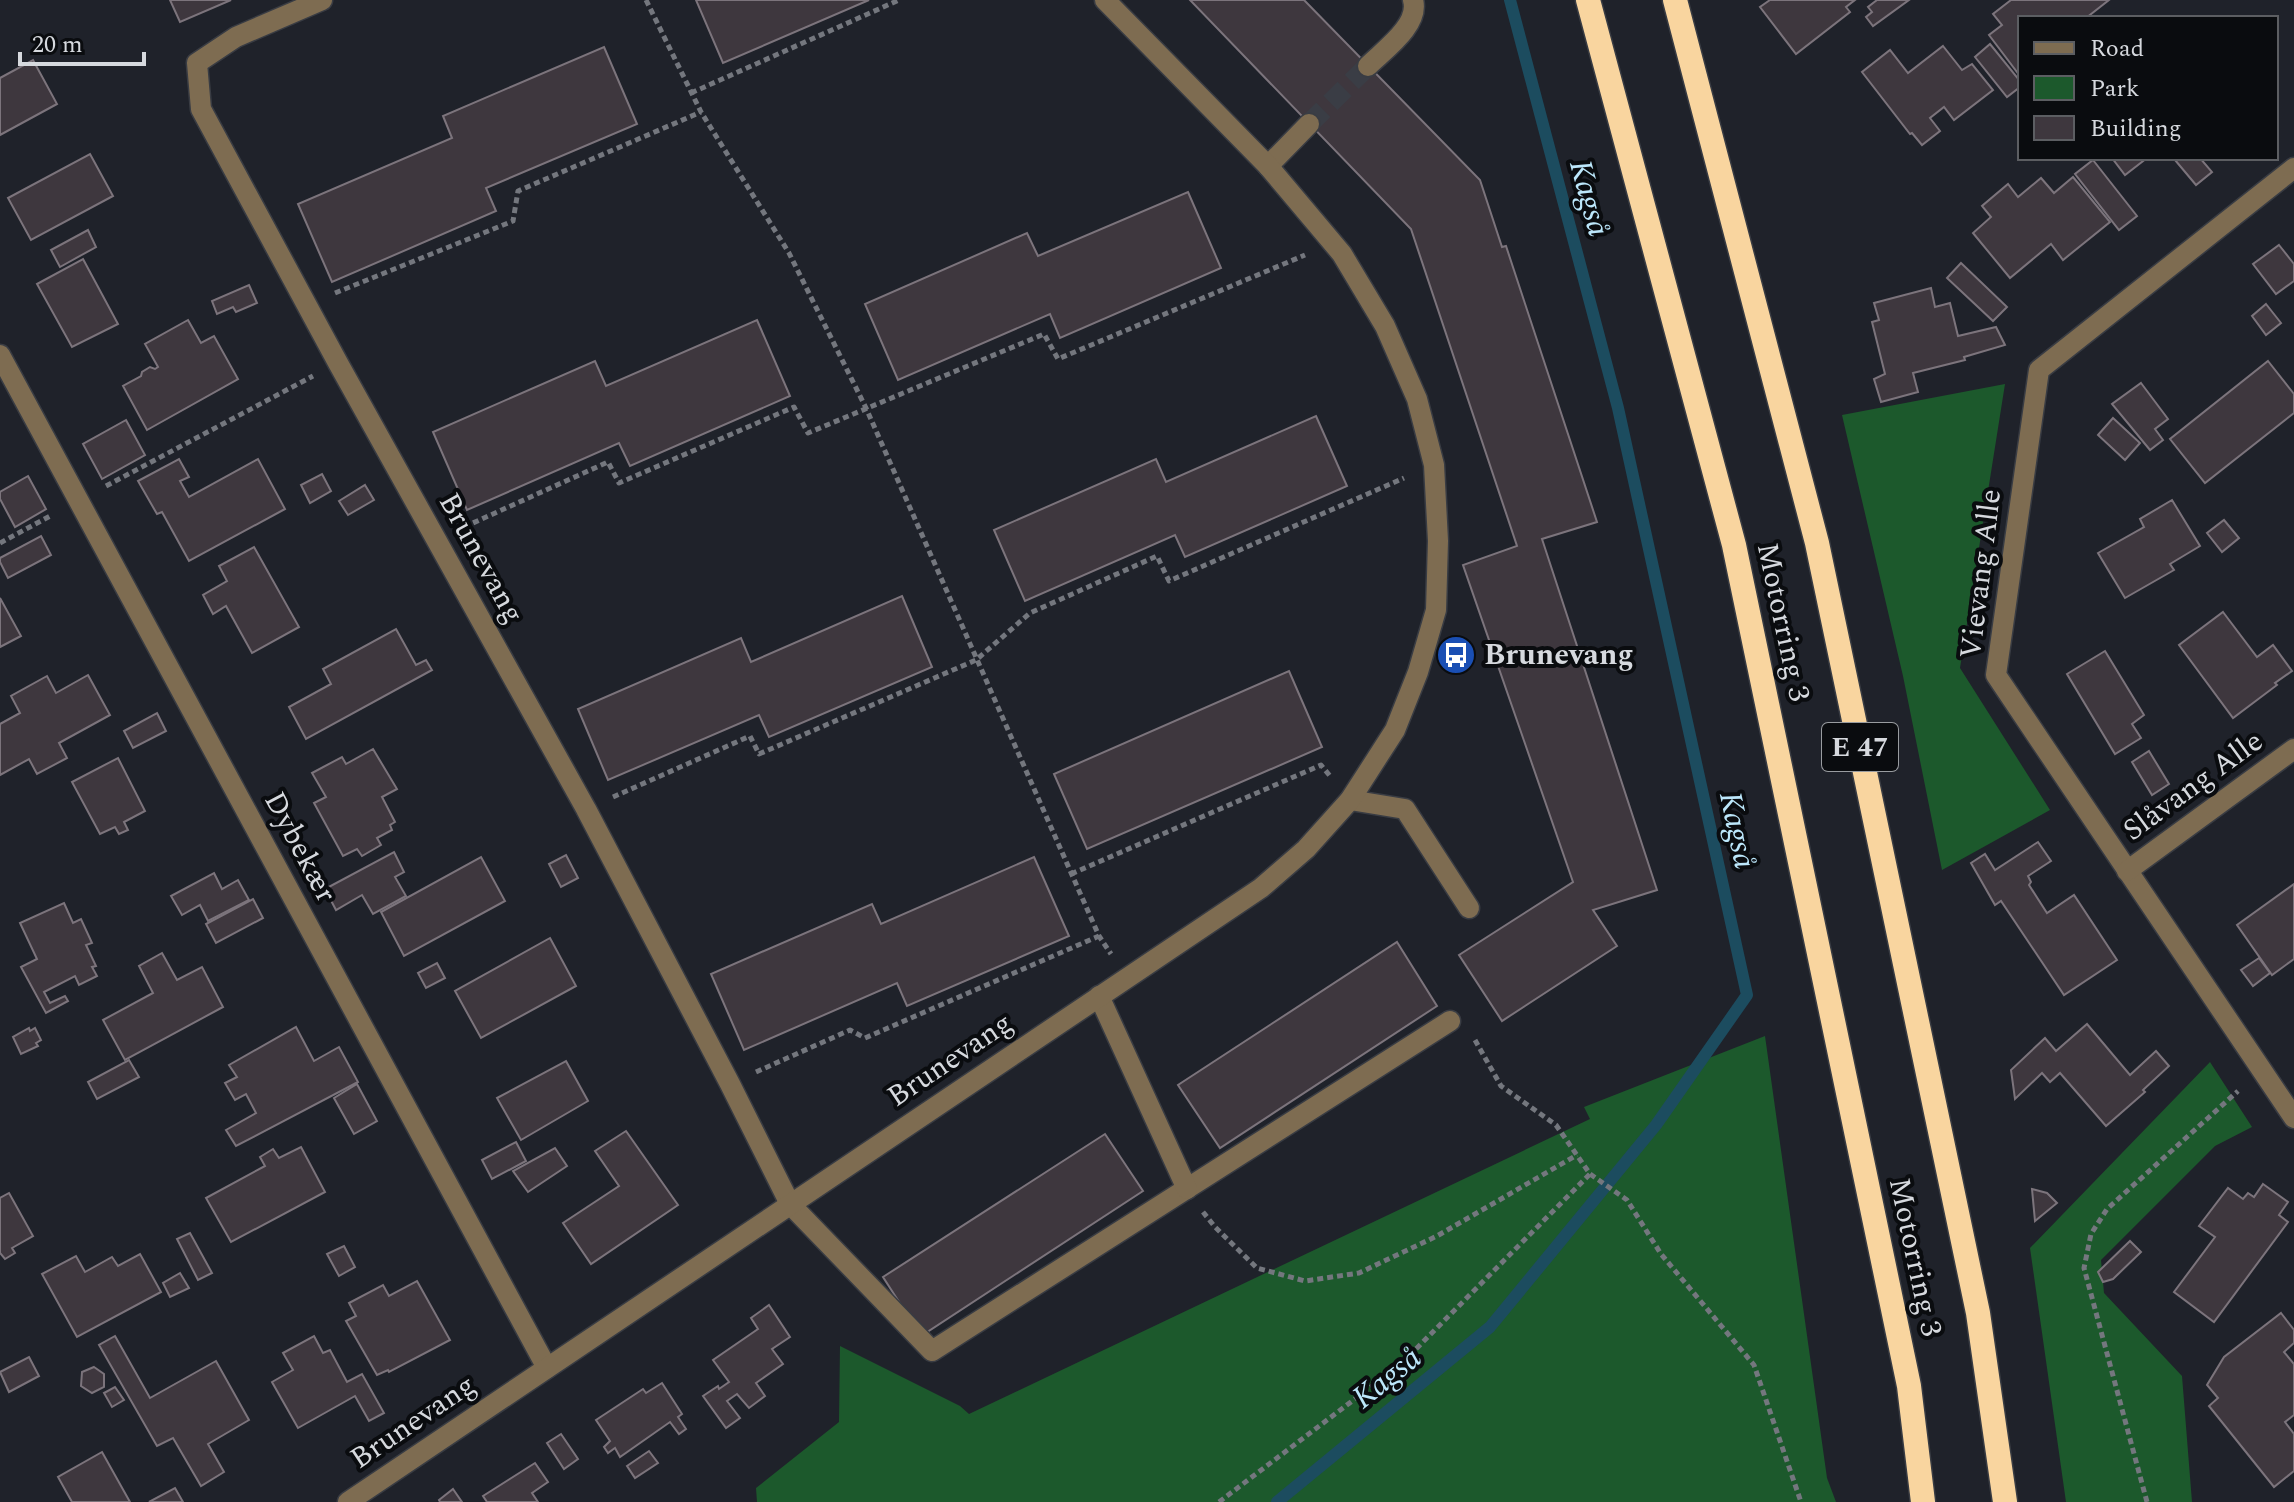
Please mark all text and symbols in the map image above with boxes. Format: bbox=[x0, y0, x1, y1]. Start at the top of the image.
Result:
scale bar bbox=[20, 16, 144, 66]
legend bbox=[2018, 16, 2278, 160]
text: 20 m bbox=[32, 27, 83, 63]
text: Road bbox=[2090, 31, 2144, 67]
text: Park bbox=[2090, 71, 2140, 107]
text: Building bbox=[2090, 111, 2182, 147]
water label: Kagså bbox=[1555, 154, 1623, 242]
street label: Brunevang bbox=[426, 484, 536, 632]
street label: Vievang Alle bbox=[1948, 486, 2014, 662]
street label: Motorring 3 bbox=[1744, 538, 1822, 706]
place label: Brunevang bbox=[1484, 632, 1634, 678]
bus stop icon: Brunevang bbox=[1435, 634, 1477, 676]
street label: Slåvang Alle bbox=[2113, 719, 2273, 853]
road number: E 47 bbox=[1822, 723, 1898, 771]
street label: Dybekær bbox=[252, 783, 349, 911]
water label: Kagså bbox=[1705, 787, 1769, 873]
street label: Brunevang bbox=[878, 1001, 1022, 1119]
street label: Motorring 3 bbox=[1876, 1173, 1954, 1341]
water label: Kagså bbox=[1341, 1335, 1433, 1421]
street label: Brunevang bbox=[341, 1363, 485, 1481]

